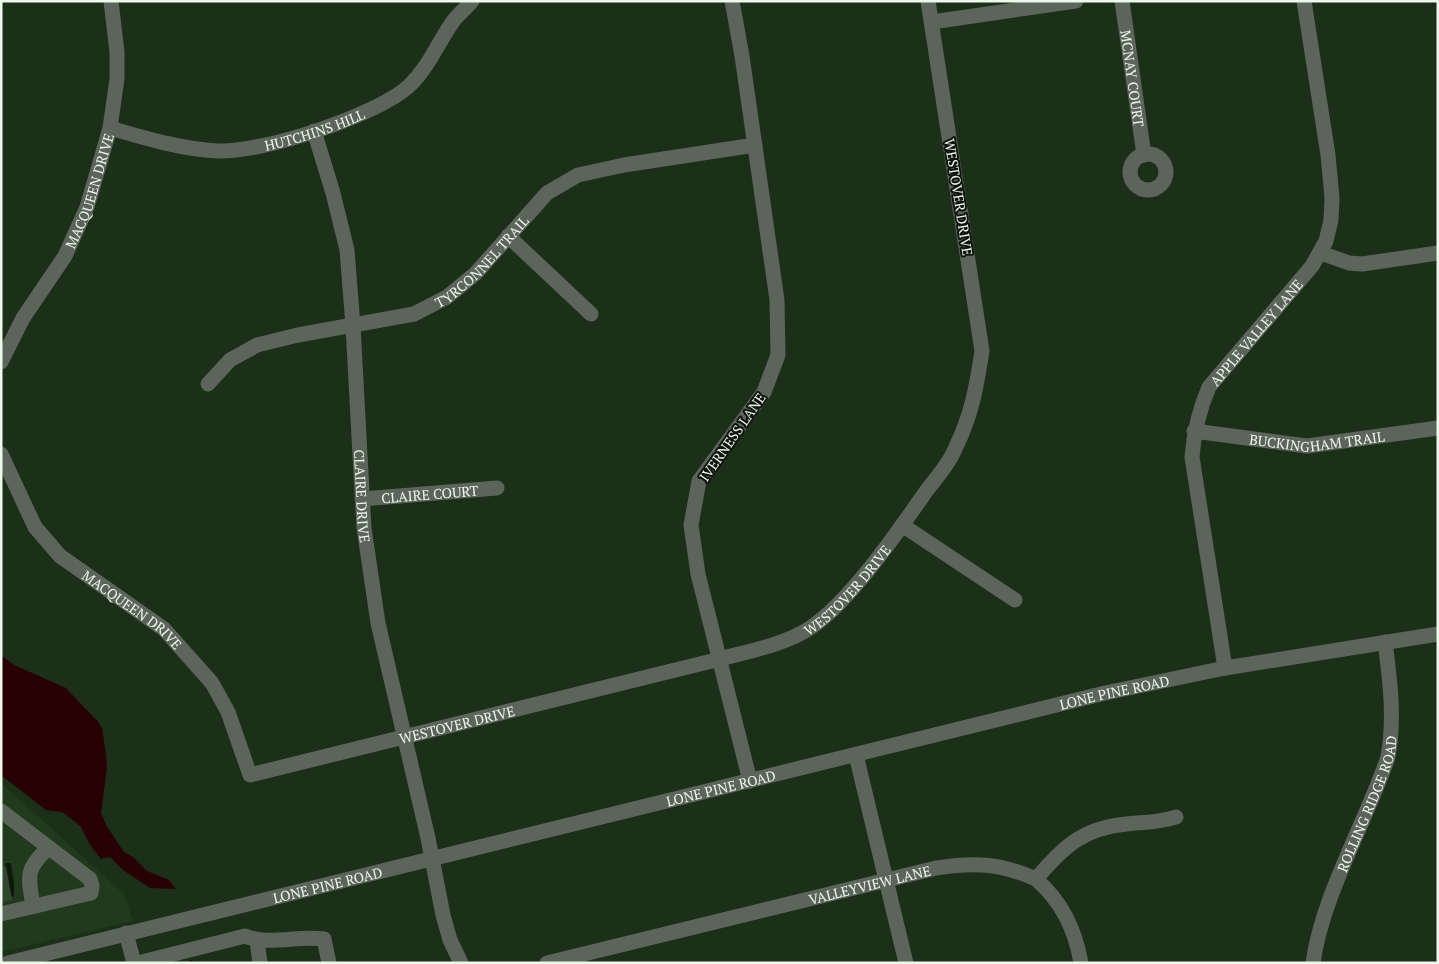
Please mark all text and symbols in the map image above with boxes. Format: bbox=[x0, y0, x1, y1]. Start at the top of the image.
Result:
street label: MCNAY COURT bbox=[1117, 29, 1149, 128]
street label: HUTCHINS HILL bbox=[263, 104, 368, 154]
street label: MACQUEEN DRIVE bbox=[60, 131, 118, 251]
street label: WESTOVER DRIVE bbox=[940, 137, 978, 257]
street label: TYRCONNEL TRAIL bbox=[431, 211, 532, 311]
street label: APPLE VALLEY LANE bbox=[1205, 275, 1307, 389]
street label: IVERNESS LANE bbox=[694, 389, 770, 485]
street label: BUCKINGHAM TRAIL bbox=[1248, 426, 1386, 456]
street label: CLAIRE DRIVE bbox=[350, 449, 376, 544]
street label: CLAIRE COURT bbox=[381, 480, 479, 507]
street label: WESTOVER DRIVE bbox=[800, 541, 894, 639]
street label: MACQUEEN DRIVE bbox=[79, 565, 187, 653]
street label: LONE PINE ROAD bbox=[1057, 670, 1171, 713]
street label: WESTOVER DRIVE bbox=[397, 701, 517, 747]
street label: ROLLING RIDGE ROAD bbox=[1332, 734, 1400, 875]
street label: LONE PINE ROAD bbox=[664, 765, 778, 810]
street label: VALLEYVIEW LANE bbox=[807, 860, 933, 908]
street label: LONE PINE ROAD bbox=[271, 862, 384, 907]

